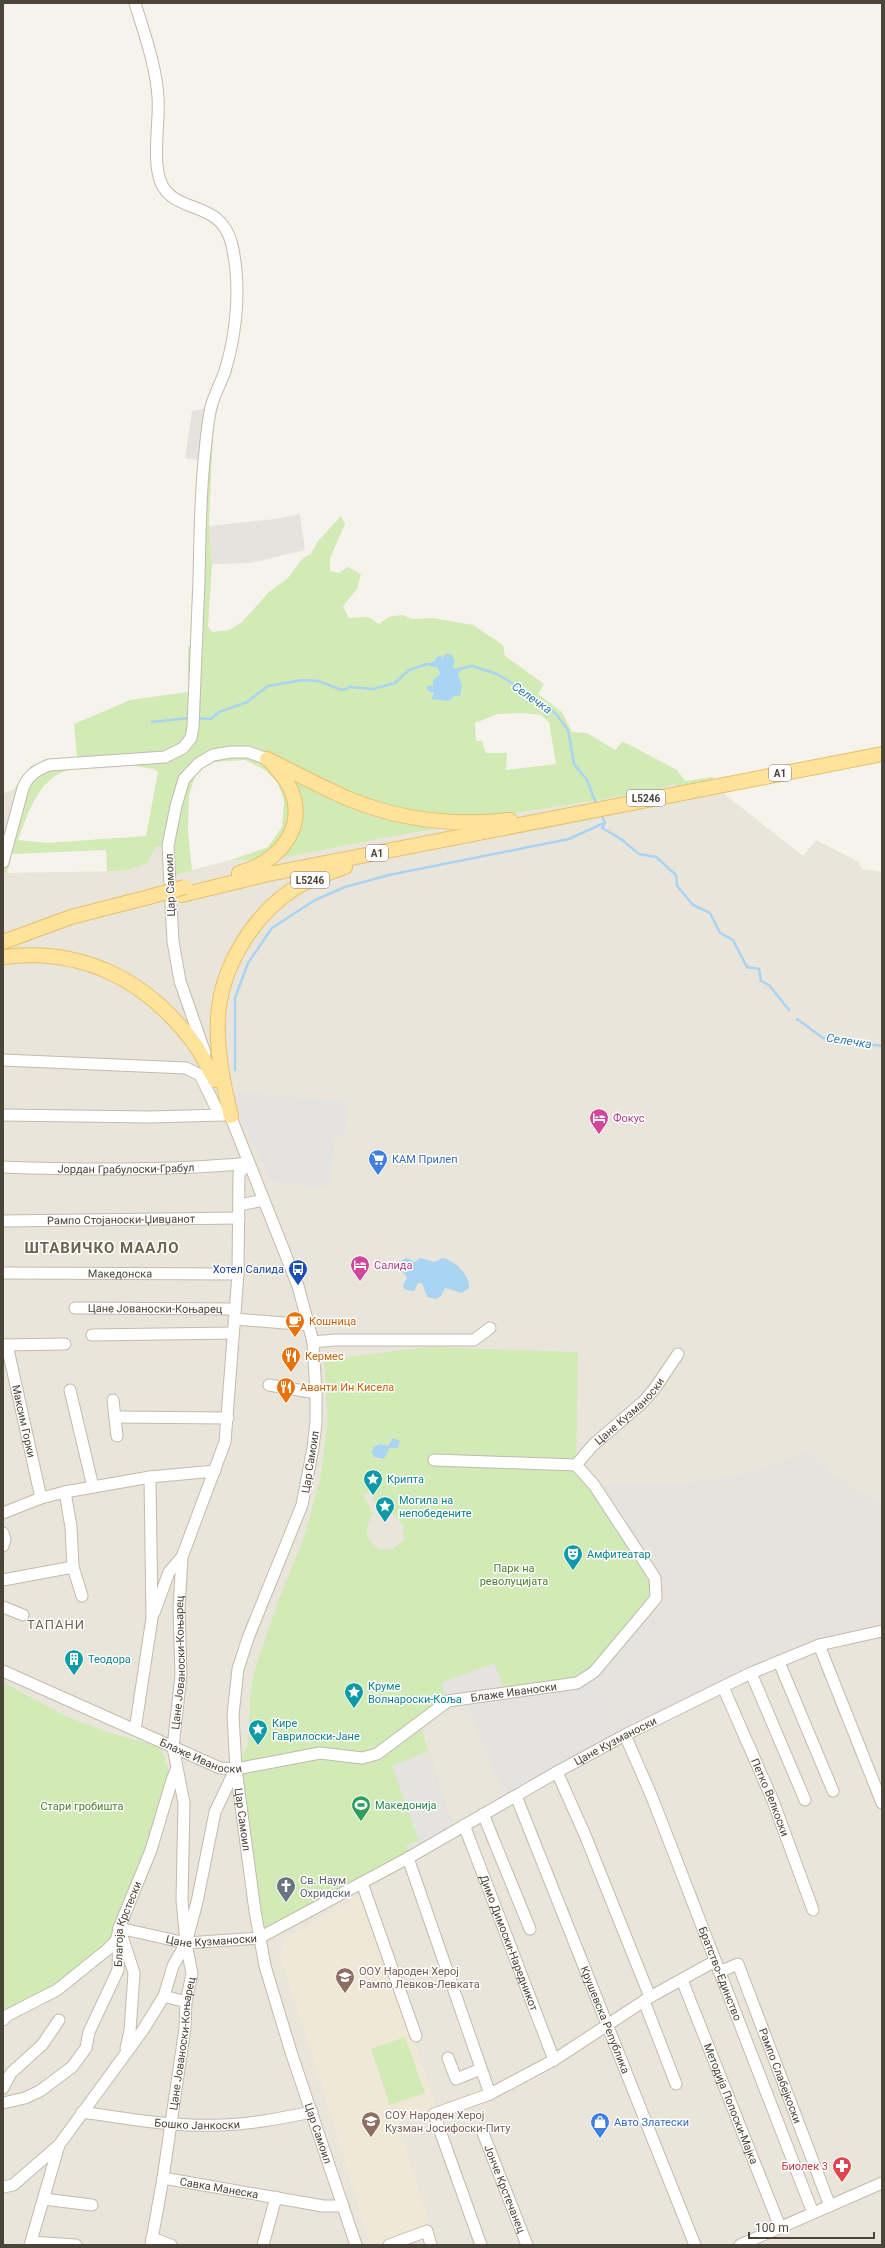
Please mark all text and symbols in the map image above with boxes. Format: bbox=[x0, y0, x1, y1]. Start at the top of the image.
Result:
water label: Селечка bbox=[509, 679, 555, 717]
road number: A1 bbox=[769, 765, 791, 781]
road number: L5246 bbox=[627, 790, 665, 806]
road number: A1 bbox=[366, 845, 388, 861]
street label: Цар Самоил bbox=[163, 853, 178, 917]
road number: L5246 bbox=[291, 872, 329, 888]
water label: Селечка bbox=[825, 1031, 873, 1051]
hotel icon: Фокус bbox=[588, 1107, 610, 1135]
place label: Фокус bbox=[613, 1112, 645, 1125]
supermarket icon: КАМ Прилеп bbox=[367, 1148, 389, 1176]
place label: КАМ Прилеп bbox=[392, 1153, 458, 1166]
street label: Јордан Грабулоски-Грабул bbox=[57, 1161, 195, 1176]
street label: Рампо Стојаноски-Џивџанот bbox=[47, 1213, 196, 1227]
district label: ШТАВИЧКО МААЛО bbox=[24, 1239, 180, 1257]
hotel icon: Салида bbox=[349, 1254, 371, 1282]
bus stop icon: Хотел Салида bbox=[287, 1258, 309, 1286]
place label: Салида bbox=[374, 1259, 412, 1272]
place label: Хотел Салида bbox=[213, 1263, 284, 1276]
street label: Македонска bbox=[88, 1267, 152, 1281]
street label: Цане Јованоски-Коњарец bbox=[88, 1302, 223, 1316]
cafe icon: Кошница bbox=[284, 1310, 306, 1338]
place label: Кошница bbox=[309, 1315, 356, 1328]
restaurant icon: Кермес bbox=[280, 1345, 302, 1373]
place label: Кермес bbox=[305, 1350, 344, 1363]
street label: Цане Кузманоски bbox=[592, 1375, 667, 1448]
restaurant icon: Аванти Ин Кисела bbox=[275, 1376, 297, 1404]
place label: Аванти Ин Кисела bbox=[300, 1381, 394, 1394]
street label: Максим Горки bbox=[9, 1384, 38, 1459]
street label: Цар Самоил bbox=[299, 1430, 322, 1494]
place icon: Крипта bbox=[362, 1468, 384, 1496]
place label: Крипта bbox=[387, 1473, 424, 1486]
place label: Могила на непобедените bbox=[399, 1494, 472, 1520]
place icon: Могила на непобедените bbox=[374, 1495, 396, 1523]
theatre icon: Амфитеатар bbox=[562, 1543, 584, 1571]
place label: Амфитеатар bbox=[587, 1548, 651, 1561]
park label: Парк на револуцијата bbox=[480, 1562, 548, 1588]
street label: Цане Јованоски-Коњарец bbox=[169, 1595, 188, 1730]
district label: ТАПАНИ bbox=[27, 1617, 85, 1632]
building icon: Теодора bbox=[63, 1648, 85, 1676]
place label: Теодора bbox=[88, 1653, 131, 1666]
place label: Круме Волнароски-Коља bbox=[368, 1680, 462, 1706]
street label: Блаже Иваноски bbox=[470, 1680, 558, 1705]
place icon: Круме Волнароски-Коља bbox=[343, 1681, 365, 1709]
street label: Цане Кузманоски bbox=[572, 1714, 659, 1768]
place label: Кире Гаврилоски-Јане bbox=[272, 1717, 360, 1743]
place icon: Кире Гаврилоски-Јане bbox=[247, 1718, 269, 1746]
street label: Блаже Иваноски bbox=[158, 1736, 243, 1776]
street label: Петко Велкоски bbox=[748, 1756, 791, 1838]
street label: Цар Самоил bbox=[232, 1787, 253, 1852]
sports icon: Македонија bbox=[350, 1794, 372, 1822]
place label: Македонија bbox=[375, 1799, 437, 1812]
park label: Стари гробишта bbox=[40, 1800, 124, 1813]
street label: Димо Димоски-Наредникот bbox=[477, 1873, 541, 2013]
place label: Св. Наум Охридски bbox=[300, 1874, 350, 1900]
church icon: Св. Наум Охридски bbox=[275, 1875, 297, 1903]
street label: Благоја Крстески bbox=[112, 1879, 144, 1967]
street label: Братство-Единство bbox=[696, 1925, 744, 2023]
street label: Цане Кузманоски bbox=[165, 1932, 257, 1950]
street label: Крушевска Република bbox=[577, 1964, 632, 2076]
place label: ООУ Народен Херој Рампо Левков-Левката bbox=[359, 1965, 480, 1991]
school or university icon: ООУ Народен Херој Рампо Левков-Левката bbox=[334, 1966, 356, 1994]
street label: Цане Јованоски-Коњарец bbox=[167, 1975, 198, 2111]
street label: Рампо Слабејкоски bbox=[756, 2026, 804, 2125]
street label: Методија Попоски-Мајка bbox=[701, 2042, 760, 2166]
street label: Цар Самоил bbox=[302, 2101, 334, 2166]
place label: СОУ Народен Херој Кузман Јосифоски-Питу bbox=[385, 2109, 511, 2135]
school or university icon: СОУ Народен Херој Кузман Јосифоски-Питу bbox=[360, 2110, 382, 2138]
shop icon: Авто Златески bbox=[589, 2111, 611, 2139]
street label: Бошко Јанкоски bbox=[154, 2116, 240, 2132]
place label: Авто Златески bbox=[614, 2116, 689, 2129]
street label: Јонче Крстечанец bbox=[481, 2143, 528, 2235]
pharmacy icon: Биолек 3 bbox=[831, 2155, 853, 2183]
place label: Биолек 3 bbox=[781, 2160, 828, 2173]
street label: Савка Манеска bbox=[179, 2175, 259, 2202]
scale bar bbox=[749, 2214, 874, 2240]
text: 100 m bbox=[755, 2221, 789, 2235]

